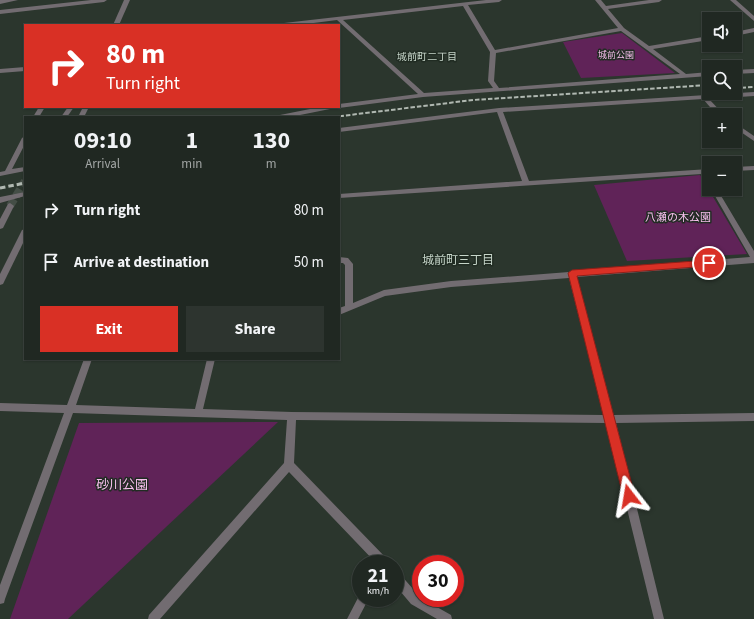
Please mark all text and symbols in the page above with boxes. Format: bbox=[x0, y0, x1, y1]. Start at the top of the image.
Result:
map controls bbox=[702, 12, 742, 196]
button: sound bbox=[702, 12, 742, 52]
text: 80 m bbox=[106, 34, 165, 74]
icon: right bbox=[40, 40, 92, 92]
park label: 城前公園 bbox=[598, 49, 634, 62]
district label: 城前町二丁目 bbox=[397, 50, 457, 64]
button: search bbox=[702, 60, 742, 100]
text: Turn right bbox=[106, 71, 180, 96]
button: + bbox=[702, 108, 742, 148]
text: 09:10 bbox=[74, 123, 132, 158]
text: 1 bbox=[186, 123, 198, 158]
text: 130 bbox=[252, 123, 290, 158]
text: Arrival bbox=[85, 155, 120, 173]
text: min bbox=[181, 155, 202, 173]
text: m bbox=[266, 155, 277, 173]
button: − bbox=[702, 156, 742, 196]
icon: right bbox=[40, 199, 62, 221]
text: Turn right bbox=[74, 200, 140, 221]
text: 80 m bbox=[294, 200, 324, 221]
park label: 八瀬の木公園 bbox=[645, 210, 711, 225]
pin bbox=[692, 246, 726, 280]
icon: arrive bbox=[40, 251, 62, 273]
text: Arrive at destination bbox=[74, 252, 209, 273]
text: 50 m bbox=[294, 252, 324, 273]
district label: 城前町三丁目 bbox=[422, 252, 494, 269]
icon: arrive bbox=[698, 252, 720, 274]
button: Exit bbox=[40, 306, 178, 352]
button: Share bbox=[186, 306, 324, 352]
position arrow bbox=[608, 475, 650, 517]
park label: 砂川公園 bbox=[96, 476, 148, 494]
speed limit sign: 30 bbox=[412, 555, 464, 607]
text: 21 bbox=[367, 562, 389, 590]
text: km/h bbox=[367, 584, 389, 598]

